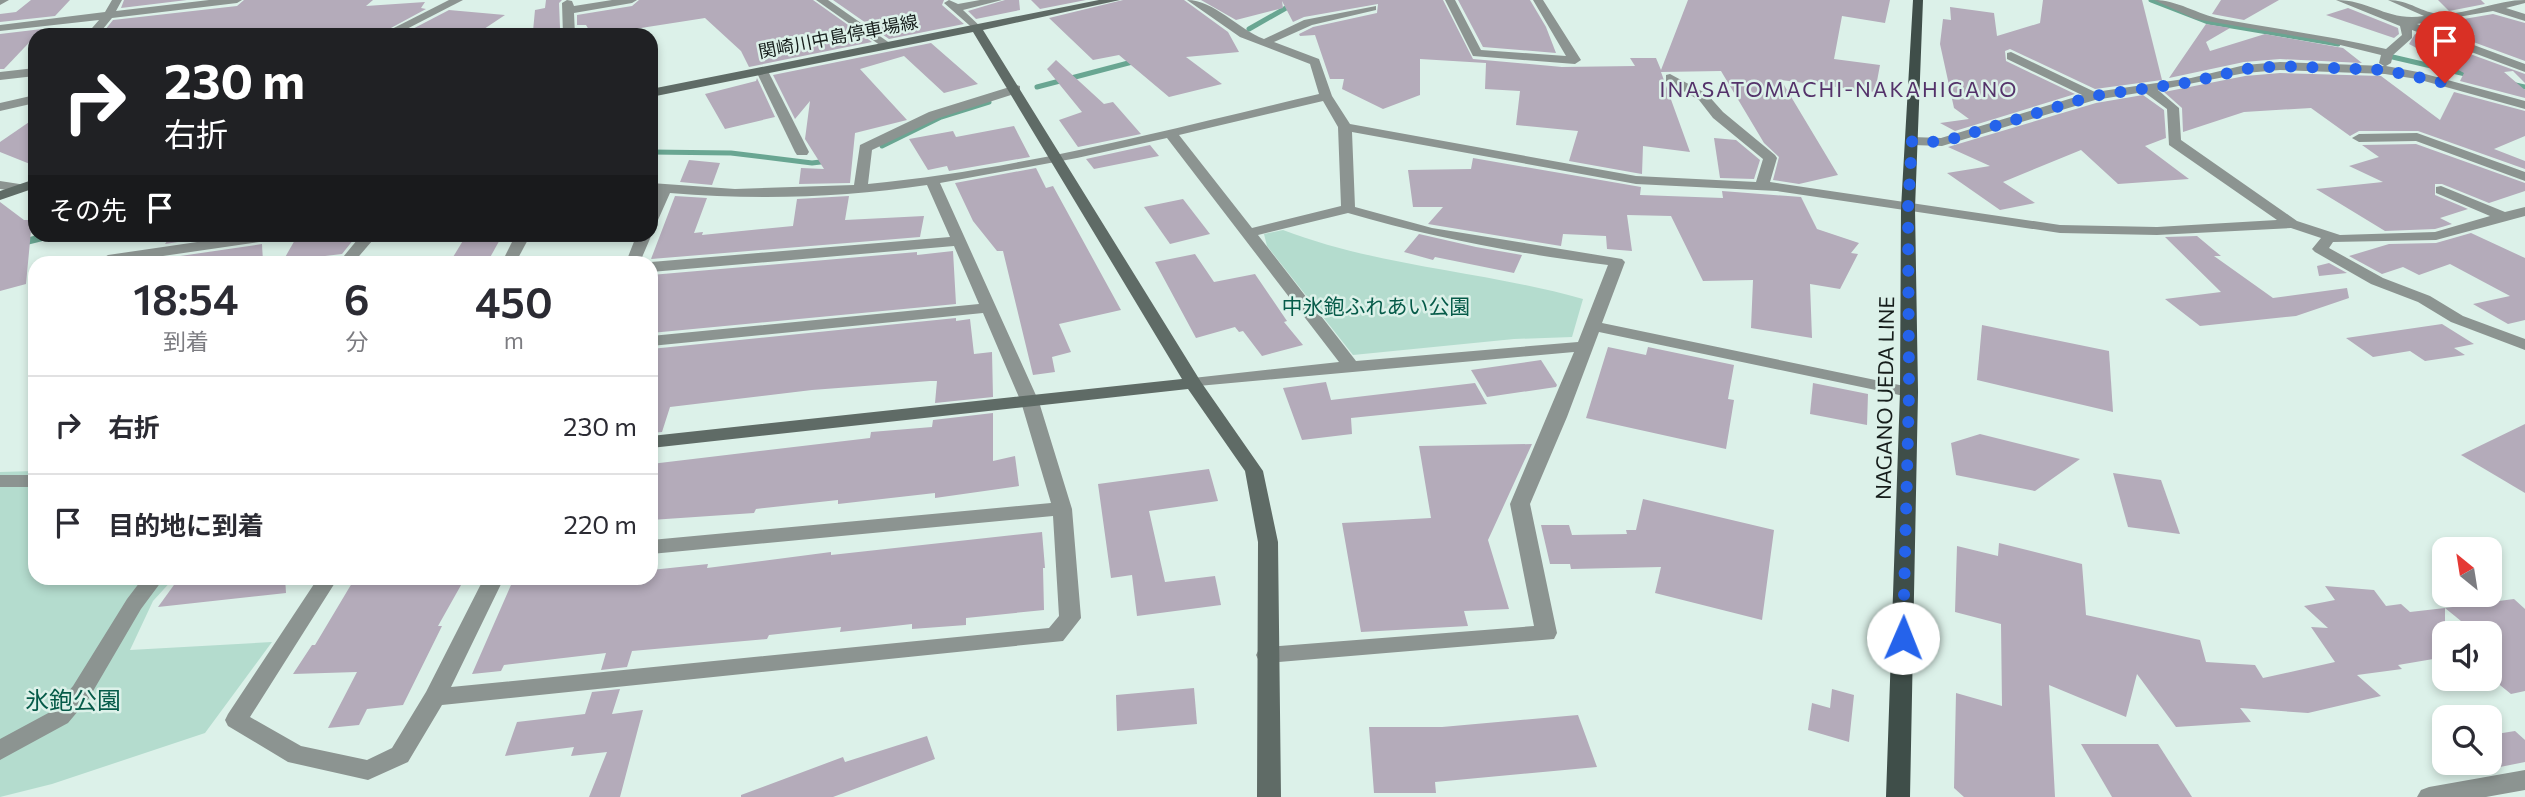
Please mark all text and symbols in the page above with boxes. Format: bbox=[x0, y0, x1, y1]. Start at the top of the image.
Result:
street label: 関崎川中島停車場線 bbox=[756, 10, 920, 62]
pin bbox=[2415, 11, 2475, 83]
icon: arrive bbox=[2426, 22, 2464, 60]
text: 230 m bbox=[164, 49, 305, 109]
icon: right bbox=[49, 56, 140, 147]
district label: INASATOMACHI-NAKAHIGANO bbox=[1660, 76, 2018, 101]
text: 右折 bbox=[164, 113, 228, 153]
icon: arrive bbox=[141, 189, 179, 227]
text: その先 bbox=[49, 194, 127, 225]
text: 18:54 bbox=[133, 272, 238, 324]
text: 6 bbox=[344, 272, 370, 324]
text: 450 bbox=[475, 275, 553, 327]
park label: 中氷鉋ふれあい公園 bbox=[1282, 293, 1471, 318]
street label: NAGANO UEDA LINE bbox=[1870, 296, 1898, 500]
text: m bbox=[504, 326, 524, 354]
text: 到着 bbox=[163, 327, 209, 355]
text: 分 bbox=[345, 327, 368, 355]
icon: right bbox=[49, 406, 87, 444]
text: 230 m bbox=[563, 410, 637, 441]
text: 右折 bbox=[108, 411, 160, 442]
icon: arrive bbox=[49, 504, 87, 542]
text: 220 m bbox=[564, 508, 637, 539]
text: 目的地に到着 bbox=[108, 509, 264, 540]
north arrow bbox=[2432, 537, 2502, 607]
map controls bbox=[2432, 537, 2502, 775]
position arrow bbox=[1866, 601, 1940, 675]
button: sound bbox=[2432, 621, 2502, 691]
park label: 氷鉋公園 bbox=[25, 685, 121, 714]
button: search bbox=[2432, 705, 2502, 775]

